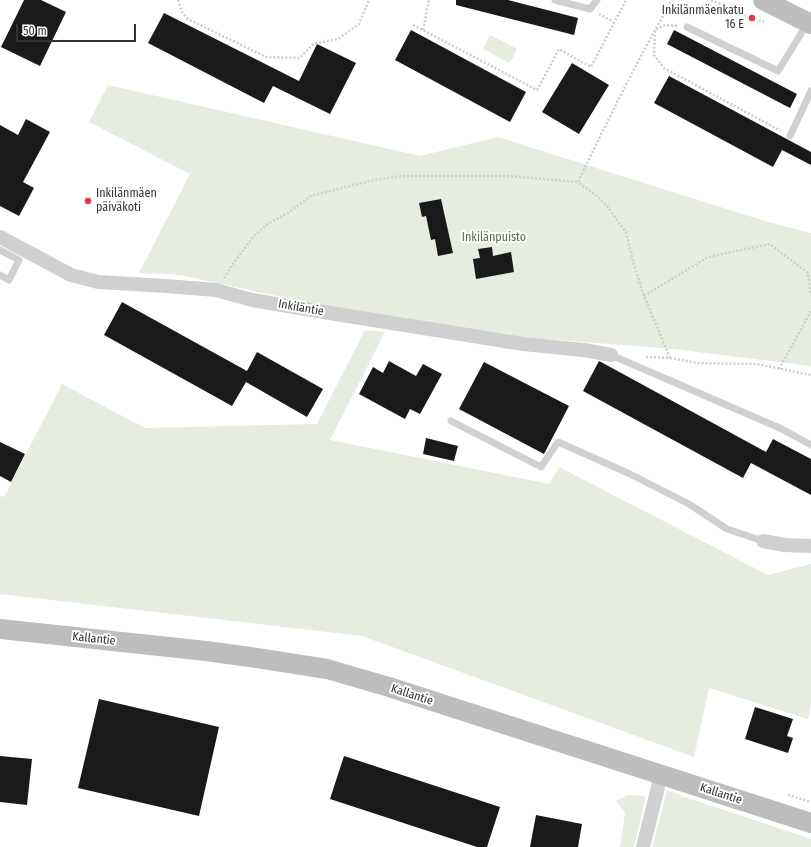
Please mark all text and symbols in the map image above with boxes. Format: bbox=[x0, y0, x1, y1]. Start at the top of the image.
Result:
place label: Inkilänmäenkatu 16 E bbox=[662, 4, 744, 32]
marker: Inkilänmäenkatu 16 E bbox=[747, 13, 757, 23]
scale bar bbox=[18, 16, 138, 42]
text: 50 m bbox=[23, 24, 47, 38]
place label: Inkilänmäen päiväkoti bbox=[96, 187, 157, 215]
marker: Inkilänmäen päiväkoti bbox=[83, 196, 93, 206]
park label: Inkilänpuisto bbox=[462, 231, 526, 245]
street label: Inkiläntie bbox=[277, 297, 325, 319]
street label: Kallantie bbox=[72, 630, 116, 648]
street label: Kallantie bbox=[389, 681, 435, 709]
street label: Kallantie bbox=[698, 780, 744, 808]

